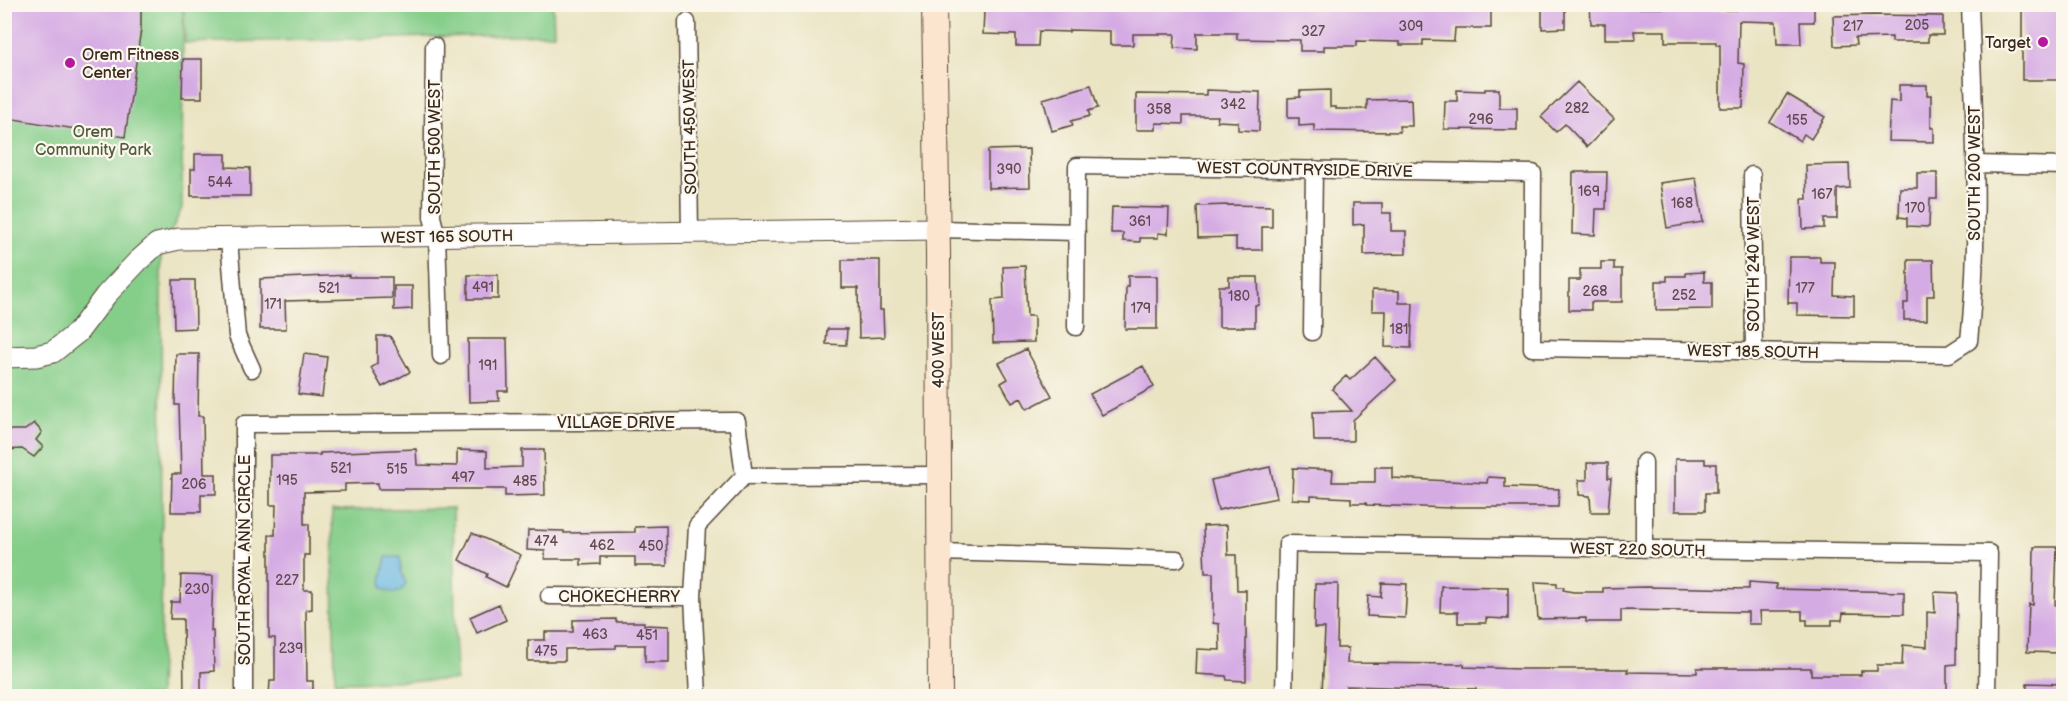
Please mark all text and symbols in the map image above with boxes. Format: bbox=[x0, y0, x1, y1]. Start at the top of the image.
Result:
house number: 205 bbox=[1905, 17, 1929, 34]
house number: 309 bbox=[1399, 18, 1423, 35]
house number: 217 bbox=[1843, 18, 1863, 35]
house number: 327 bbox=[1301, 23, 1325, 40]
place label: Target bbox=[1985, 34, 2031, 53]
marker: Target bbox=[2036, 35, 2050, 49]
place label: Orem Fitness Center bbox=[82, 46, 179, 83]
marker: Orem Fitness Center bbox=[63, 56, 77, 70]
street label: SOUTH 450 WEST bbox=[680, 59, 701, 195]
street label: SOUTH 500 WEST bbox=[426, 79, 445, 215]
house number: 342 bbox=[1220, 96, 1246, 113]
house number: 282 bbox=[1565, 100, 1590, 117]
house number: 358 bbox=[1147, 101, 1171, 118]
street label: SOUTH 200 WEST bbox=[1966, 105, 1985, 241]
house number: 296 bbox=[1469, 111, 1494, 128]
house number: 155 bbox=[1786, 112, 1808, 129]
park label: Orem Community Park bbox=[35, 123, 151, 160]
street label: WEST COUNTRYSIDE DRIVE bbox=[1197, 159, 1413, 182]
house number: 390 bbox=[997, 161, 1021, 178]
house number: 544 bbox=[207, 174, 233, 191]
house number: 169 bbox=[1578, 183, 1600, 200]
house number: 167 bbox=[1812, 186, 1833, 203]
house number: 168 bbox=[1671, 195, 1693, 212]
street label: SOUTH 240 WEST bbox=[1745, 196, 1764, 332]
house number: 170 bbox=[1905, 200, 1925, 217]
house number: 361 bbox=[1129, 213, 1151, 230]
street label: WEST 165 SOUTH bbox=[381, 227, 513, 248]
house number: 491 bbox=[472, 279, 494, 296]
house number: 521 bbox=[318, 280, 340, 297]
house number: 177 bbox=[1795, 280, 1815, 297]
house number: 268 bbox=[1583, 283, 1607, 300]
house number: 252 bbox=[1672, 287, 1697, 304]
house number: 180 bbox=[1228, 288, 1250, 305]
house number: 171 bbox=[264, 296, 282, 313]
house number: 179 bbox=[1131, 300, 1151, 317]
street label: 400 WEST bbox=[930, 311, 949, 388]
house number: 181 bbox=[1390, 321, 1409, 338]
street label: WEST 185 SOUTH bbox=[1687, 342, 1819, 363]
house number: 191 bbox=[479, 357, 497, 374]
street label: VILLAGE DRIVE bbox=[557, 414, 675, 433]
street label: SOUTH ROYAL ANN CIRCLE bbox=[236, 455, 255, 665]
house number: 521 bbox=[330, 460, 352, 477]
house number: 515 bbox=[386, 461, 408, 478]
house number: 497 bbox=[451, 469, 475, 486]
house number: 195 bbox=[276, 472, 298, 489]
house number: 485 bbox=[513, 473, 537, 490]
house number: 206 bbox=[181, 476, 207, 493]
house number: 474 bbox=[534, 533, 558, 550]
house number: 462 bbox=[589, 537, 615, 554]
house number: 450 bbox=[639, 538, 663, 555]
street label: WEST 220 SOUTH bbox=[1570, 540, 1706, 561]
house number: 227 bbox=[275, 572, 299, 589]
house number: 230 bbox=[185, 581, 209, 598]
street label: CHOKECHERRY bbox=[558, 588, 680, 607]
house number: 463 bbox=[582, 626, 608, 643]
house number: 451 bbox=[636, 627, 658, 644]
house number: 239 bbox=[279, 640, 303, 657]
house number: 475 bbox=[534, 643, 558, 660]

